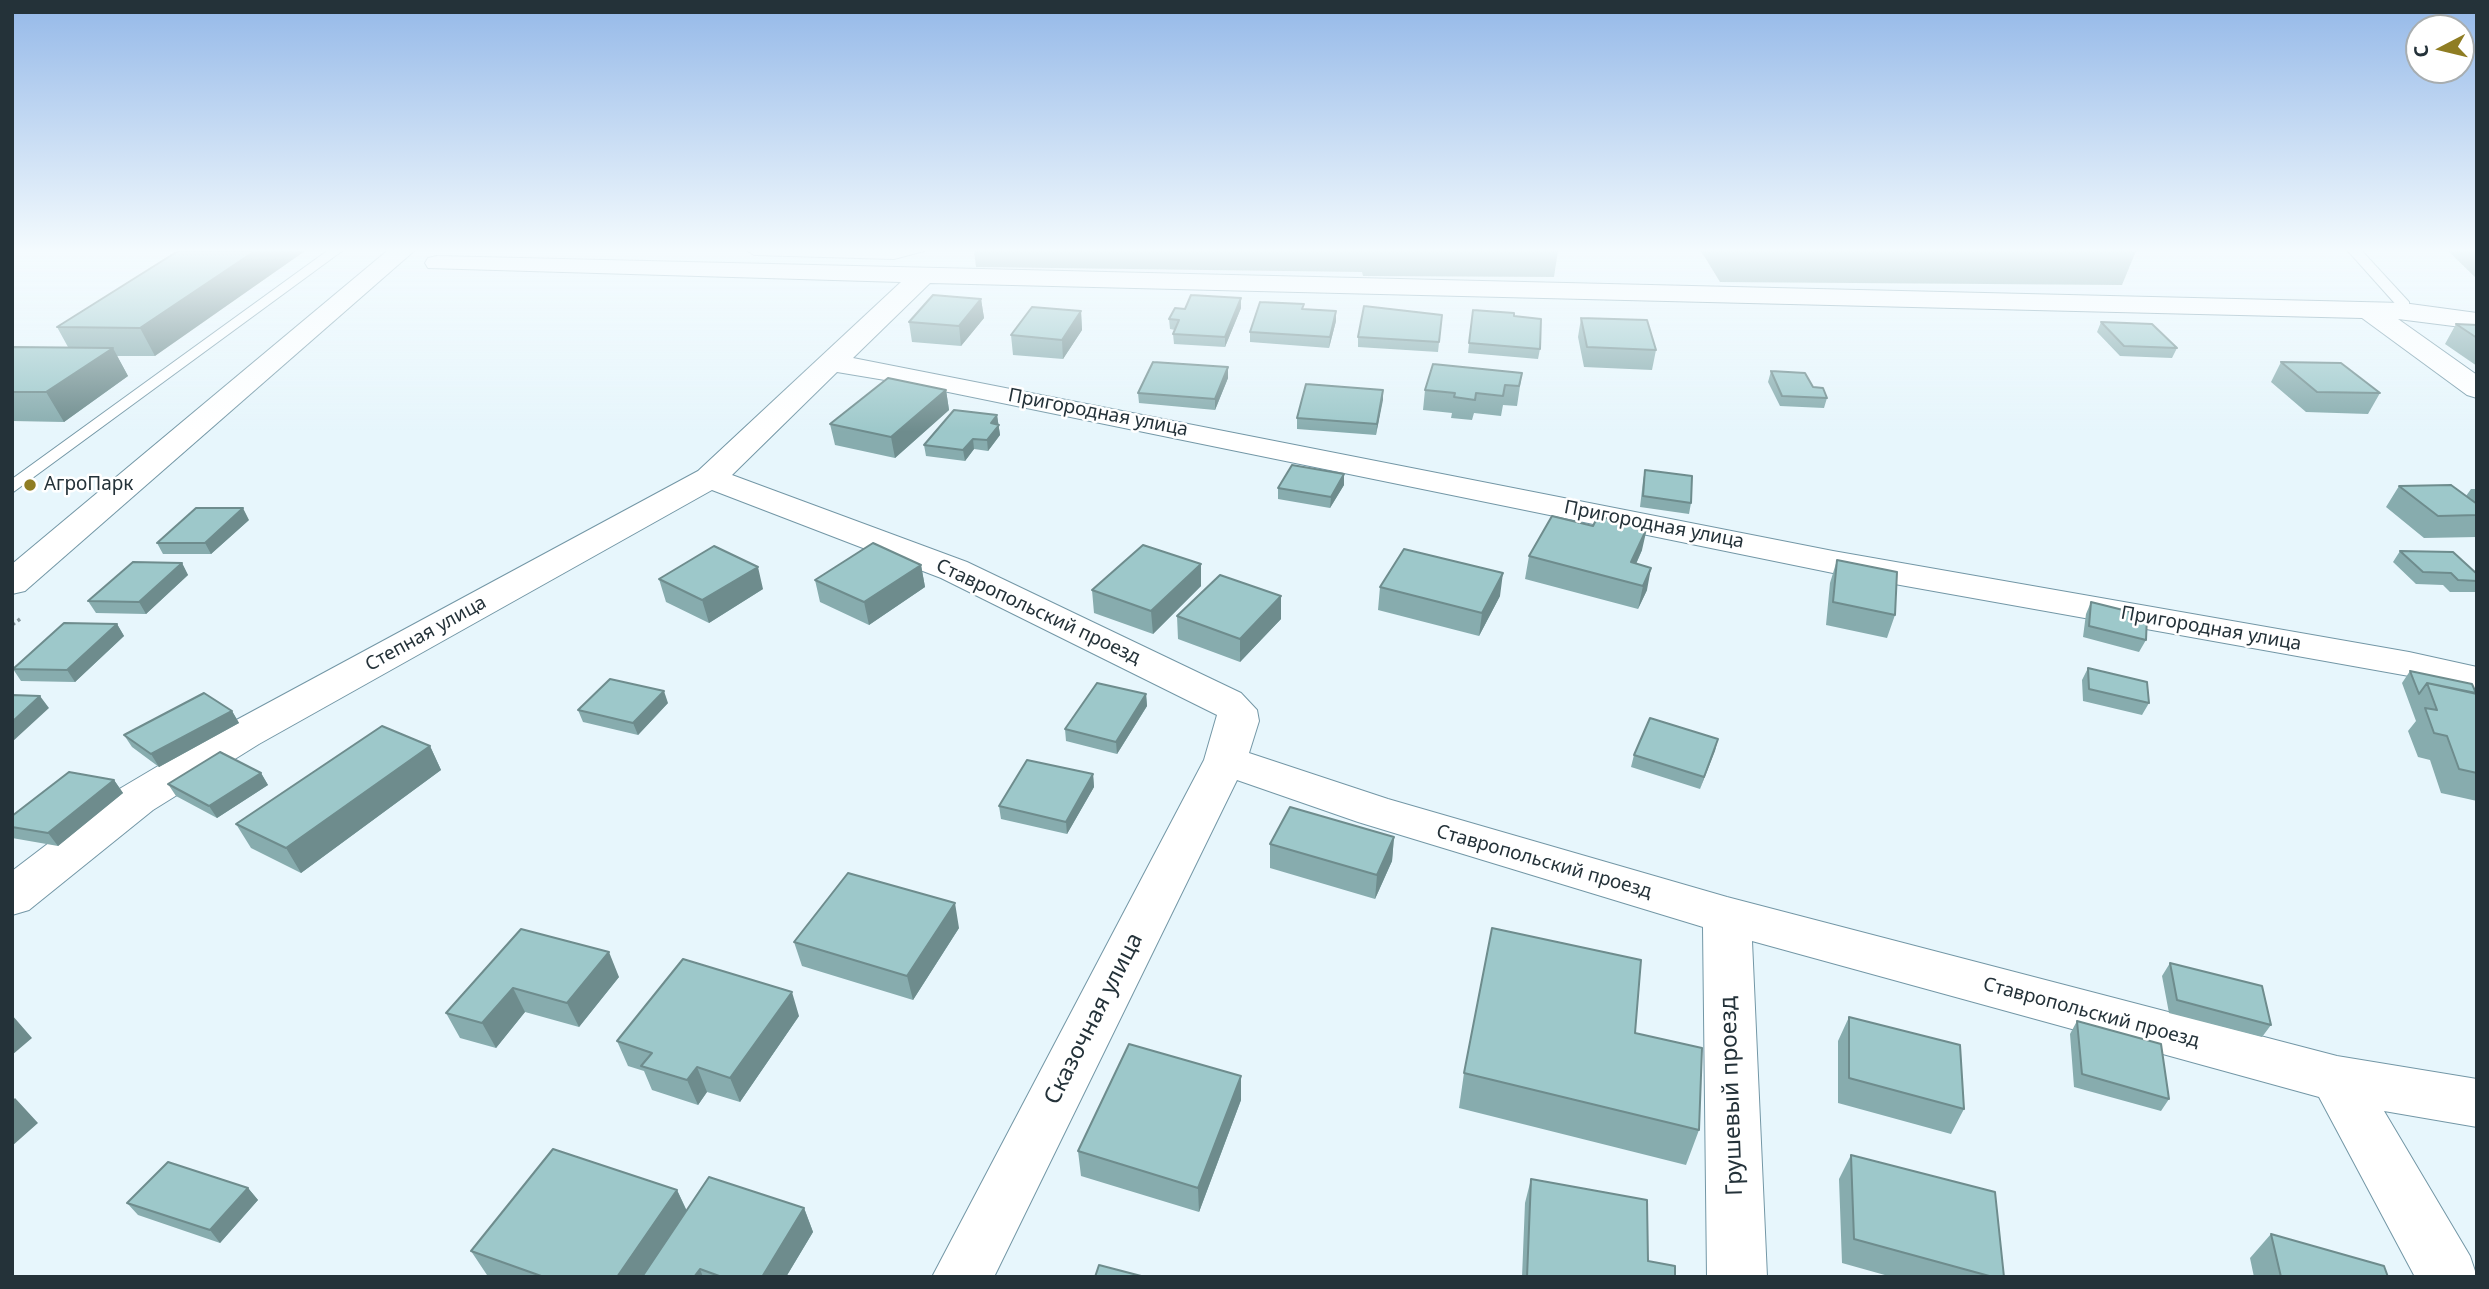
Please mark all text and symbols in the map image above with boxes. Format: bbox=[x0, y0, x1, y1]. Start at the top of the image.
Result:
north arrow bbox=[2405, 14, 2475, 84]
text: С bbox=[2407, 44, 2435, 59]
street label: Пригородная улица bbox=[1006, 384, 1190, 442]
place label: АгроПарк bbox=[44, 474, 133, 496]
marker: АгроПарк bbox=[22, 477, 38, 493]
street label: Пригородная улица bbox=[1562, 496, 1746, 554]
street label: Ставропольский проезд bbox=[932, 555, 1144, 669]
street label: Степная улица bbox=[362, 591, 490, 677]
street label: Пригородная улица bbox=[2119, 602, 2303, 656]
street label: Ставропольский проезд bbox=[1434, 820, 1654, 904]
street label: Сказочная улица bbox=[1039, 929, 1149, 1109]
street label: Ставропольский проезд bbox=[1980, 973, 2202, 1053]
street label: Грушевый проезд bbox=[1715, 996, 1749, 1196]

